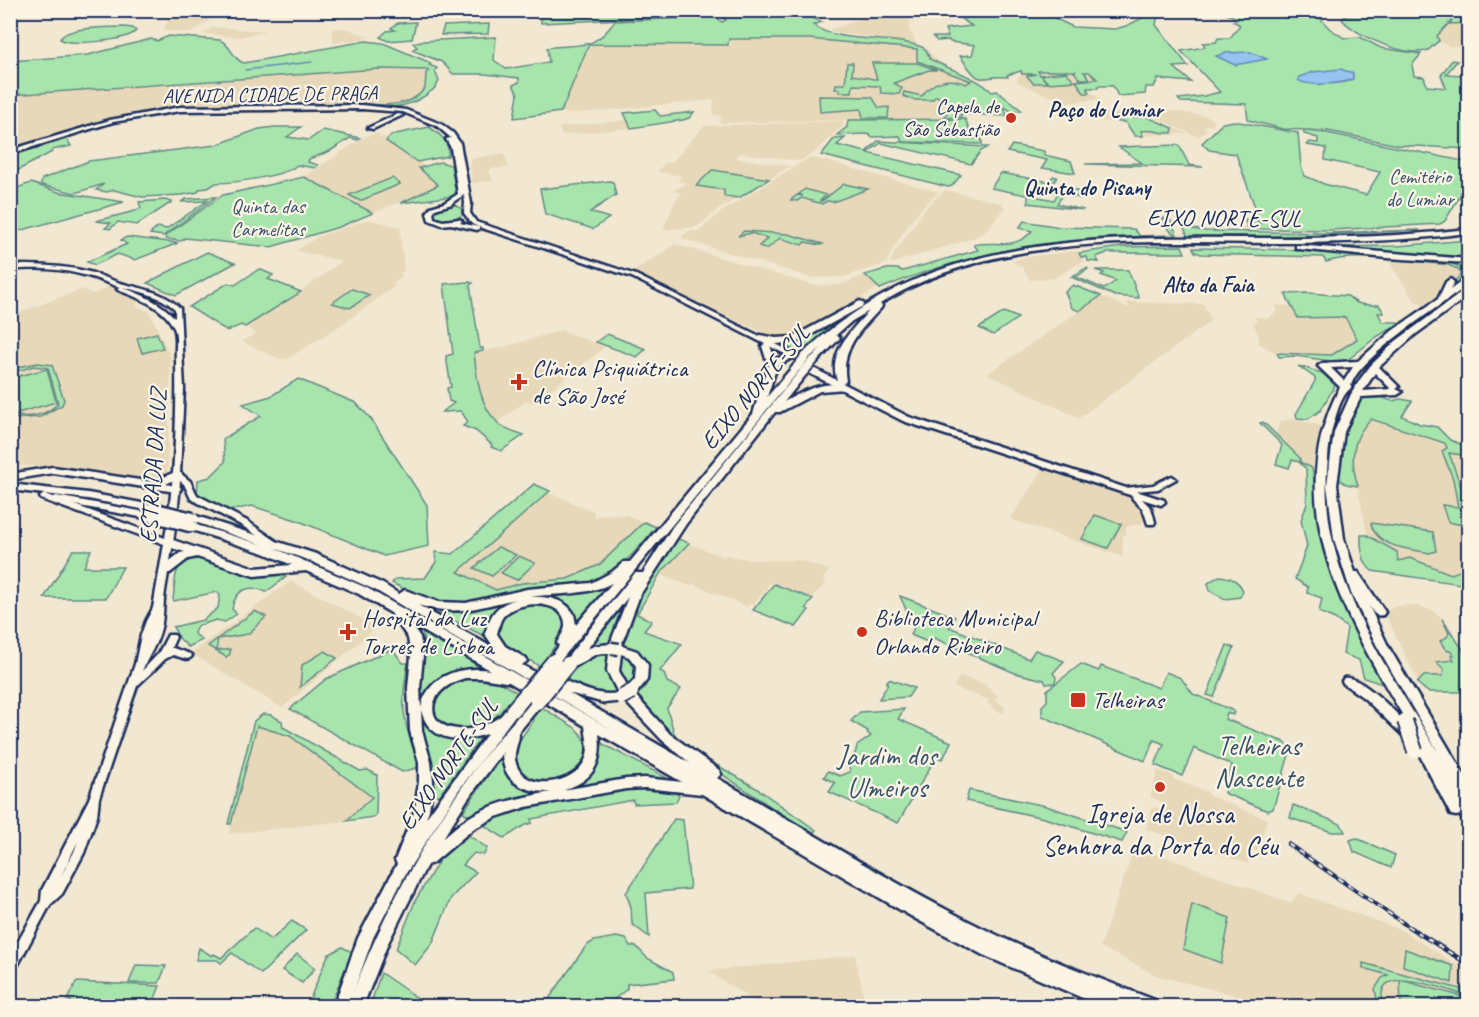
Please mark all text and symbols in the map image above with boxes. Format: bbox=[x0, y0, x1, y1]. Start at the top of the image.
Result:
street label: AVENIDA CIDADE DE PRAGA bbox=[163, 80, 378, 109]
place label: Capela de São Sebastião bbox=[903, 94, 1000, 142]
district label: Paço do Lumiar bbox=[1048, 96, 1164, 124]
marker: Capela de São Sebastião bbox=[1004, 111, 1018, 125]
park label: Cemitério do Lumiar bbox=[1386, 164, 1456, 212]
district label: Quinta do Pisany bbox=[1024, 174, 1153, 202]
park label: Quinta das Carmelitas bbox=[231, 194, 307, 242]
street label: EIXO NORTE-SUL bbox=[1147, 203, 1302, 233]
district label: Alto da Faia bbox=[1162, 271, 1256, 299]
street label: EIXO NORTE-SUL bbox=[694, 318, 816, 456]
place label: Clínica Psiquiátrica de São José bbox=[532, 353, 689, 411]
marker: Clínica Psiquiátrica de São José bbox=[510, 373, 528, 391]
street label: ESTRADA DA LUZ bbox=[133, 385, 174, 544]
place label: Hospital da Luz Torres de Lisboa bbox=[362, 603, 495, 661]
place label: Biblioteca Municipal Orlando Ribeiro bbox=[874, 603, 1040, 661]
marker: Hospital da Luz Torres de Lisboa bbox=[339, 623, 357, 641]
marker: Biblioteca Municipal Orlando Ribeiro bbox=[855, 625, 869, 639]
place label: Telheiras bbox=[1092, 685, 1166, 715]
marker: Telheiras bbox=[1069, 691, 1087, 709]
street label: EIXO NORTE-SUL bbox=[392, 692, 505, 836]
park label: Telheiras Nascente bbox=[1215, 728, 1305, 795]
park label: Jardim dos Ulmeiros bbox=[835, 738, 939, 805]
marker: Igreja de Nossa Senhora da Porta do Céu bbox=[1153, 780, 1167, 794]
place label: Igreja de Nossa Senhora da Porta do Céu bbox=[1042, 796, 1279, 863]

